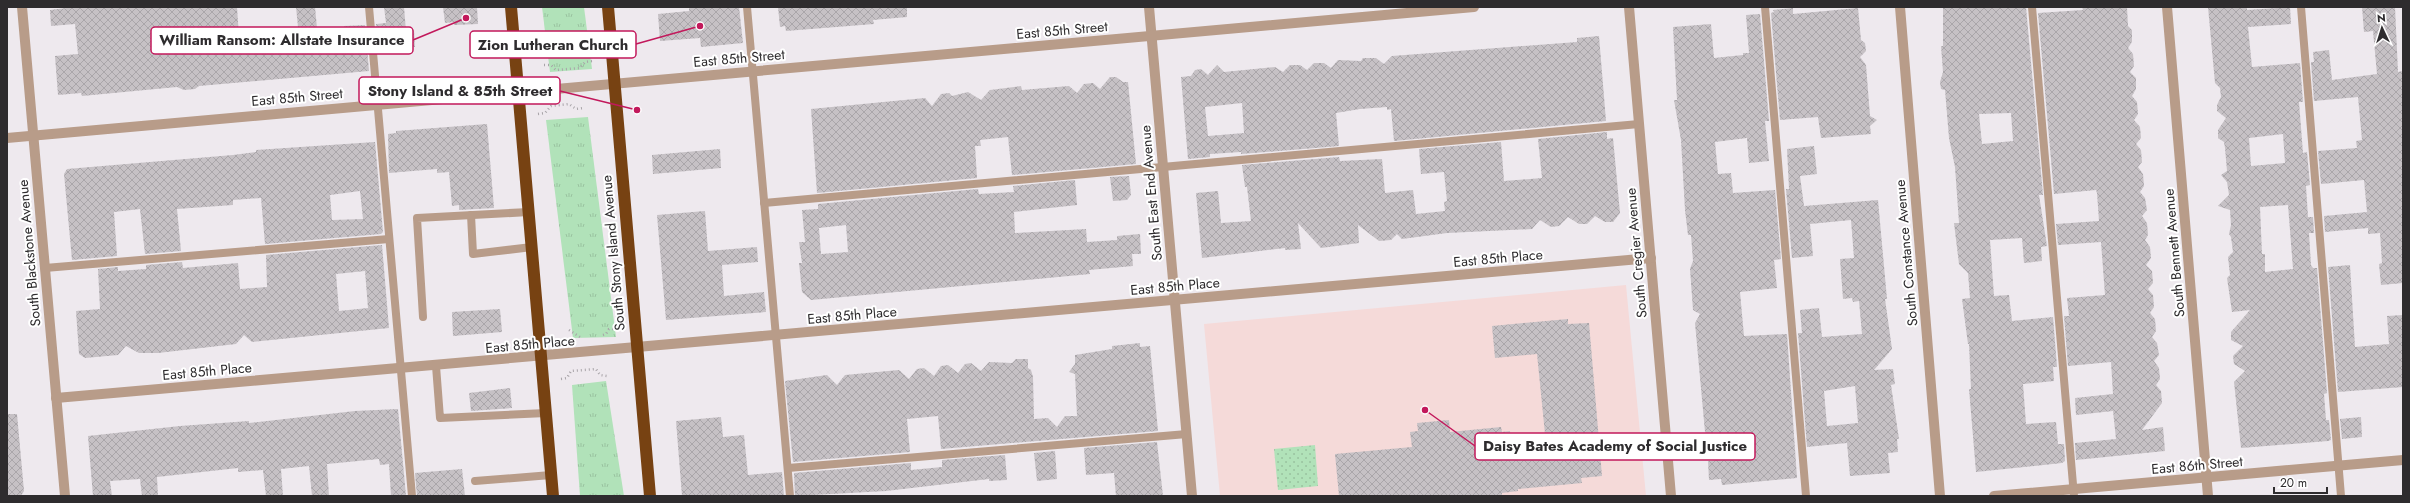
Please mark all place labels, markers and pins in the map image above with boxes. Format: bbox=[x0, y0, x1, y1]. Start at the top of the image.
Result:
callout: William Ransom: Allstate Insurance bbox=[151, 27, 413, 54]
callout: Zion Lutheran Church bbox=[470, 31, 636, 58]
callout: Stony Island & 85th Street bbox=[359, 77, 560, 104]
callout: Daisy Bates Academy of Social Justice bbox=[1475, 433, 1755, 460]

